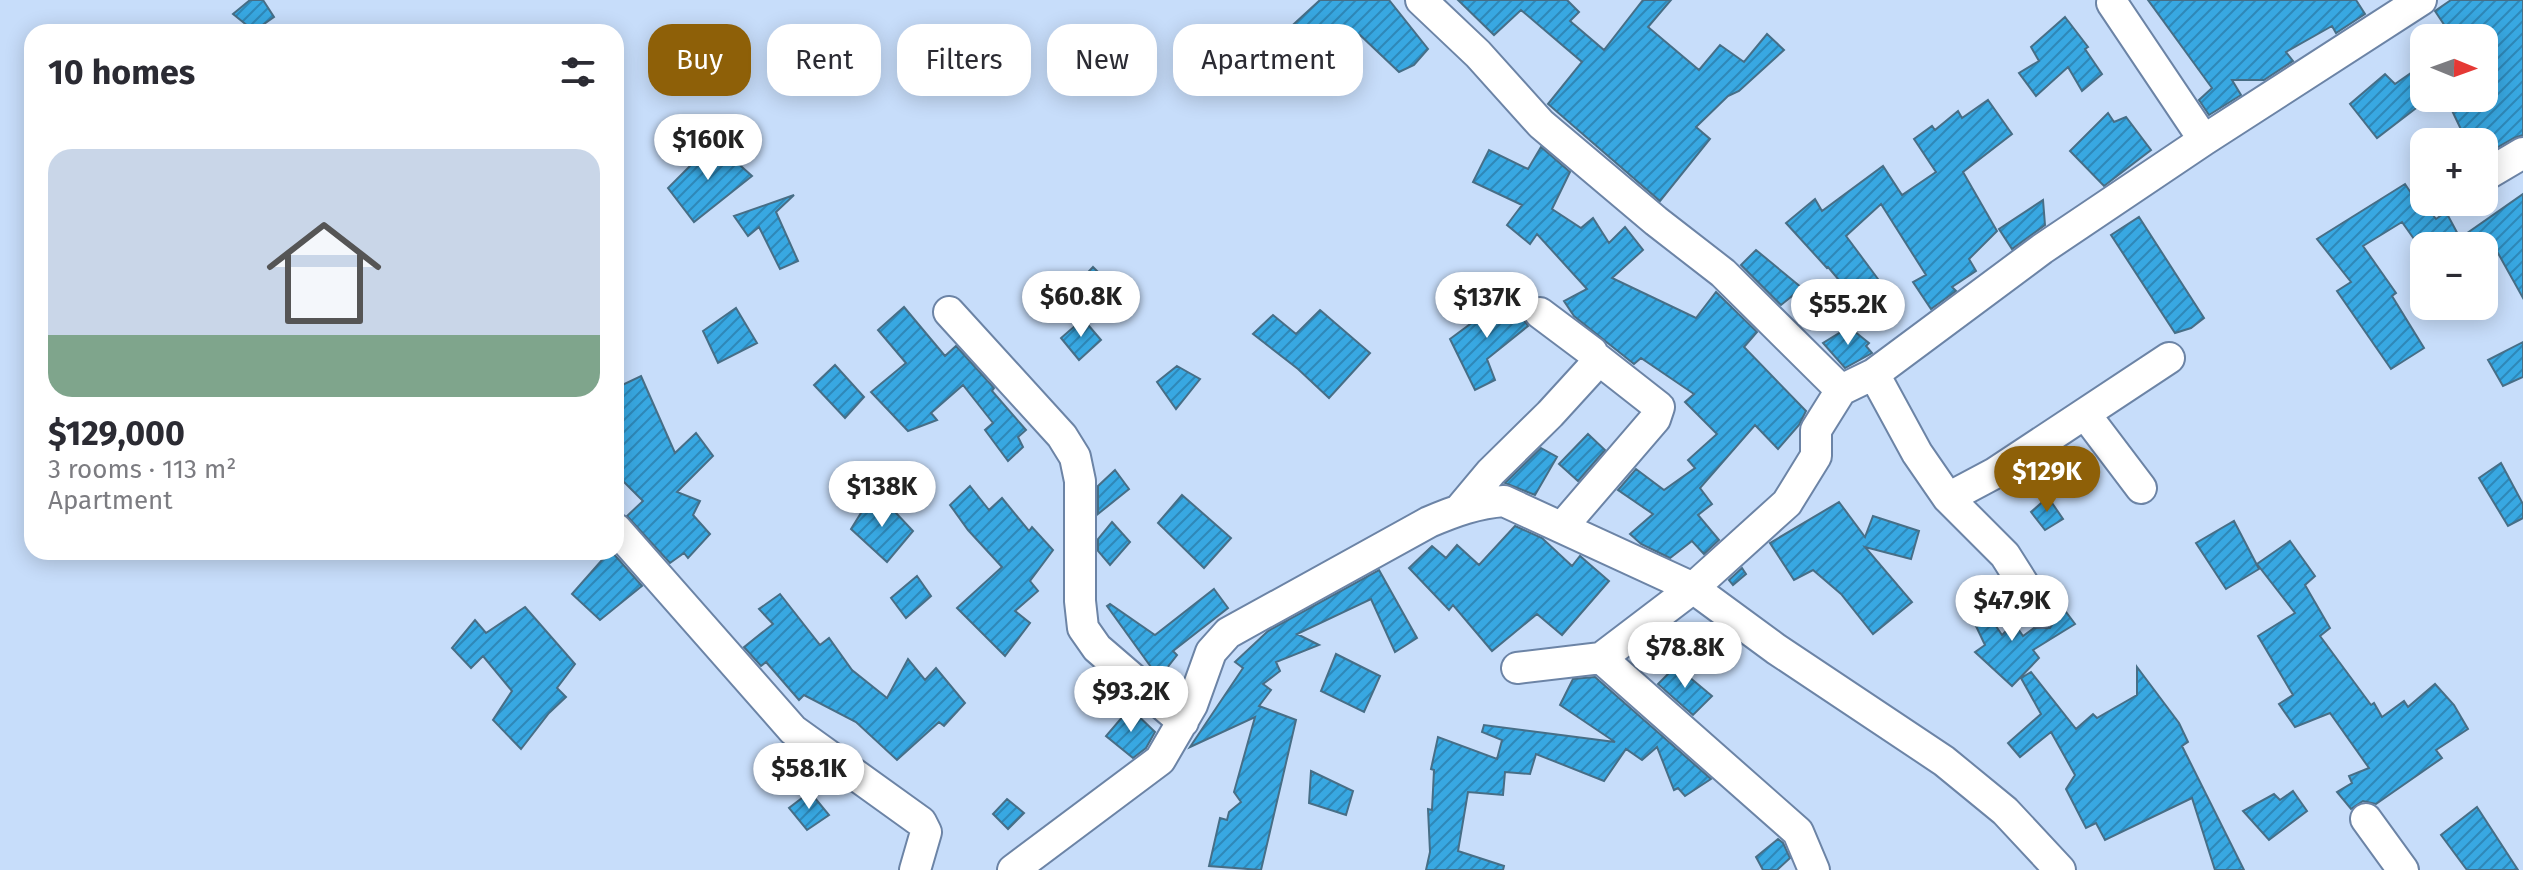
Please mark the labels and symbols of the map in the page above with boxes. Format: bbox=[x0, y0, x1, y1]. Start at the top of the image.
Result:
north arrow bbox=[2410, 24, 2498, 112]
pin: $160K bbox=[652, 114, 764, 182]
pin: $60.8K bbox=[1016, 271, 1146, 339]
pin: $137K bbox=[1431, 272, 1543, 340]
pin: $55.2K bbox=[1783, 279, 1913, 347]
pin: $129K bbox=[1991, 446, 2103, 514]
pin: $138K bbox=[826, 461, 938, 529]
pin: $47.9K bbox=[1947, 575, 2077, 643]
pin: $78.8K bbox=[1620, 622, 1750, 690]
pin: $93.2K bbox=[1066, 666, 1196, 734]
pin: $58.1K bbox=[744, 743, 874, 811]

